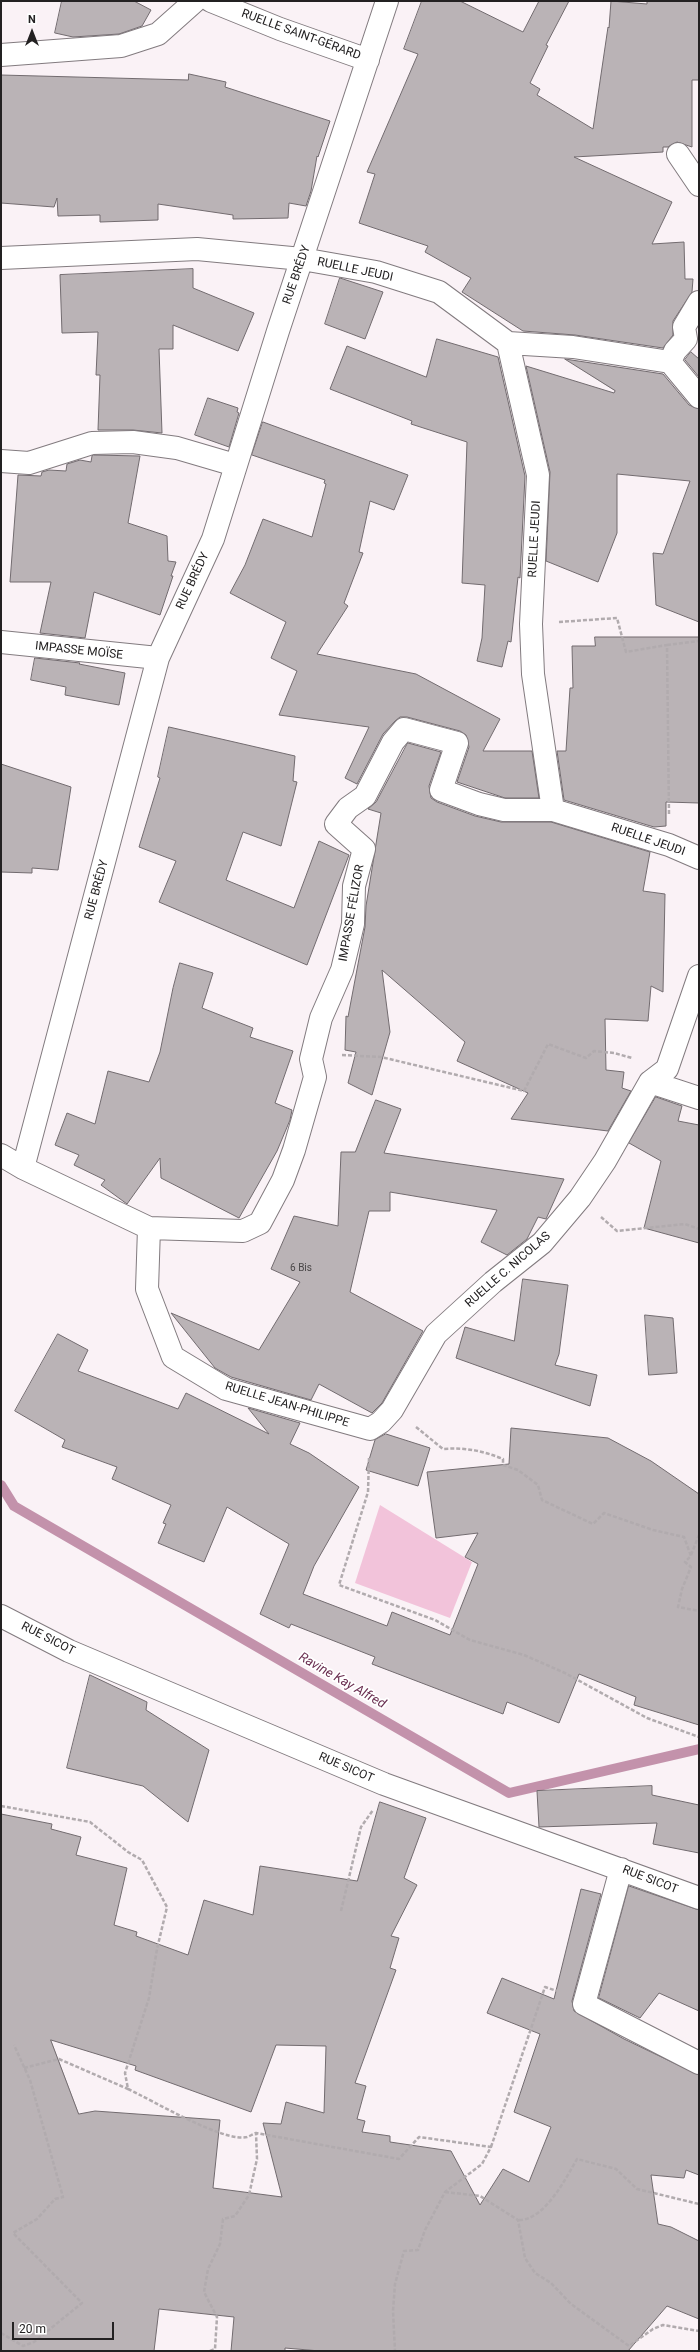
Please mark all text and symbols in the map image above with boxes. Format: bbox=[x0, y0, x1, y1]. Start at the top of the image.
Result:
street label: RUELLE SAINT-GÉRARD bbox=[239, 7, 363, 63]
north arrow bbox=[12, 12, 52, 52]
text: N bbox=[28, 13, 36, 26]
street label: RUE BRÉDY bbox=[280, 244, 314, 306]
street label: RUELLE JEUDI bbox=[316, 255, 394, 285]
street label: RUELLE JEUDI bbox=[526, 500, 544, 578]
street label: RUE BRÉDY bbox=[173, 550, 213, 612]
street label: IMPASSE MOÏSE bbox=[34, 639, 124, 663]
street label: RUELLE JEUDI bbox=[609, 821, 687, 859]
street label: RUE BRÉDY bbox=[82, 858, 112, 922]
street label: IMPASSE FÉLIZOR bbox=[336, 863, 368, 963]
street label: RUELLE C. NICOLAS bbox=[462, 1229, 554, 1311]
house number: 6 Bis bbox=[290, 1262, 312, 1274]
street label: RUELLE JEAN-PHILIPPE bbox=[223, 1379, 351, 1431]
street label: RUE SICOT bbox=[19, 1619, 77, 1659]
water label: Ravine Kay Alfred bbox=[296, 1650, 388, 1712]
street label: RUE SICOT bbox=[316, 1750, 376, 1786]
street label: RUE SICOT bbox=[620, 1863, 680, 1897]
scale bar bbox=[14, 2314, 116, 2340]
text: 20 m bbox=[19, 2322, 46, 2336]

